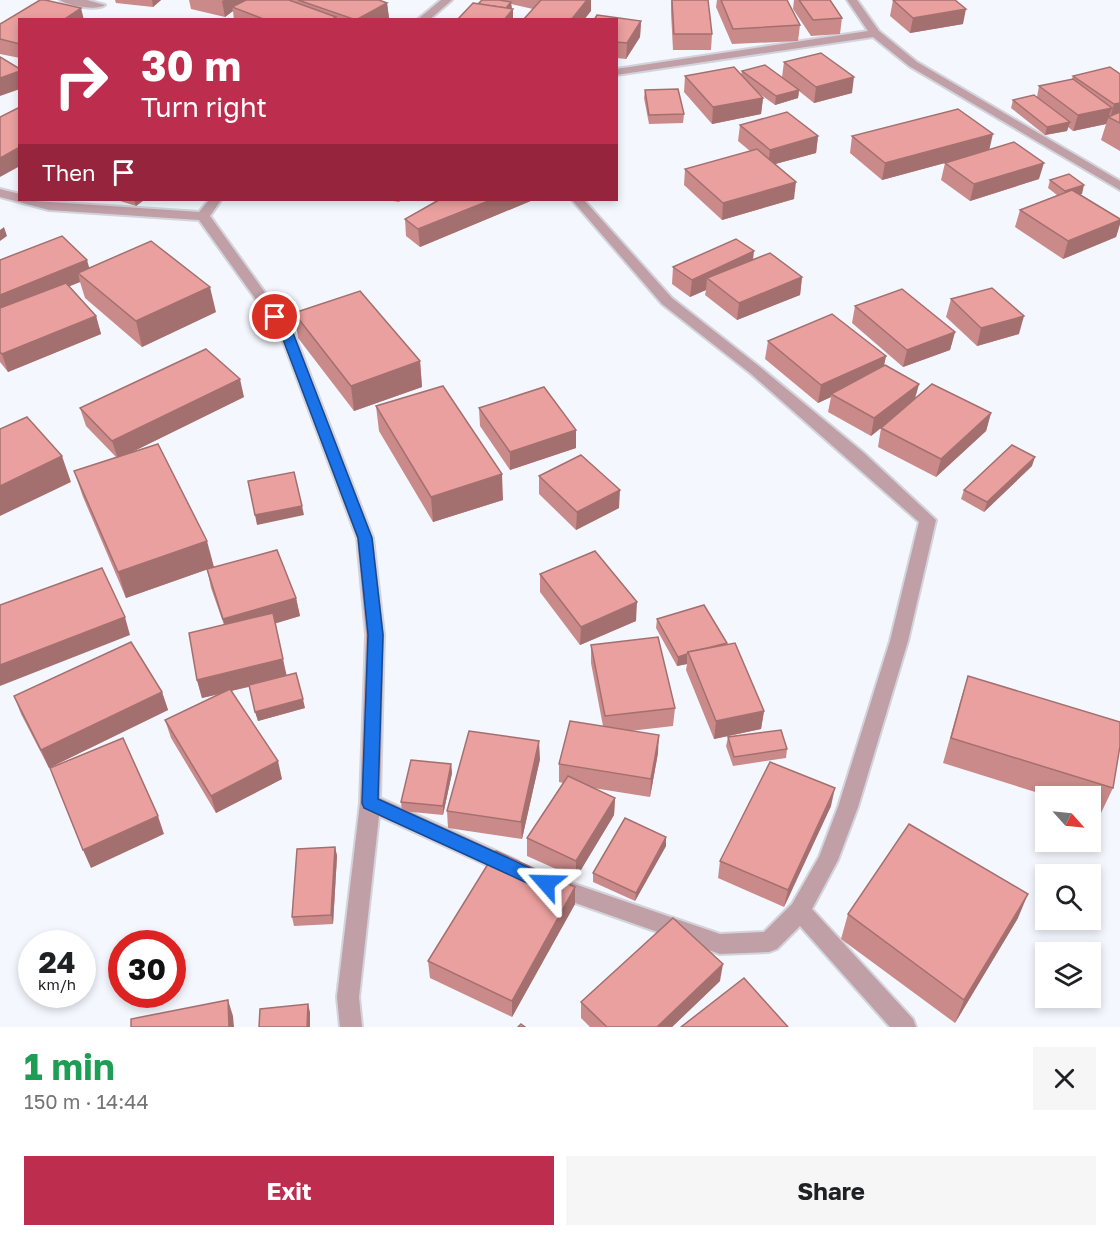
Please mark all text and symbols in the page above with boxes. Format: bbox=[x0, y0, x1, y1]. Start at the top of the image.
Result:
text: 30 m bbox=[141, 40, 241, 90]
icon: right bbox=[42, 42, 120, 120]
text: Turn right bbox=[141, 91, 267, 123]
icon: arrive bbox=[107, 156, 140, 189]
text: Then bbox=[42, 159, 95, 186]
pin bbox=[249, 291, 300, 342]
icon: arrive bbox=[258, 300, 291, 333]
north arrow bbox=[1035, 786, 1101, 852]
map controls bbox=[1035, 786, 1101, 1008]
position arrow bbox=[514, 851, 578, 915]
button: search bbox=[1035, 864, 1101, 930]
speed limit sign: 30 bbox=[108, 930, 186, 1008]
button: layers bbox=[1035, 942, 1101, 1008]
text: 24 bbox=[38, 944, 76, 980]
text: km/h bbox=[38, 975, 76, 993]
text: 1 min bbox=[24, 1045, 115, 1088]
button: close bbox=[1033, 1047, 1096, 1110]
text: 150 m · 14:44 bbox=[24, 1089, 149, 1113]
button: Exit bbox=[24, 1156, 554, 1225]
button: Share bbox=[566, 1156, 1096, 1225]

